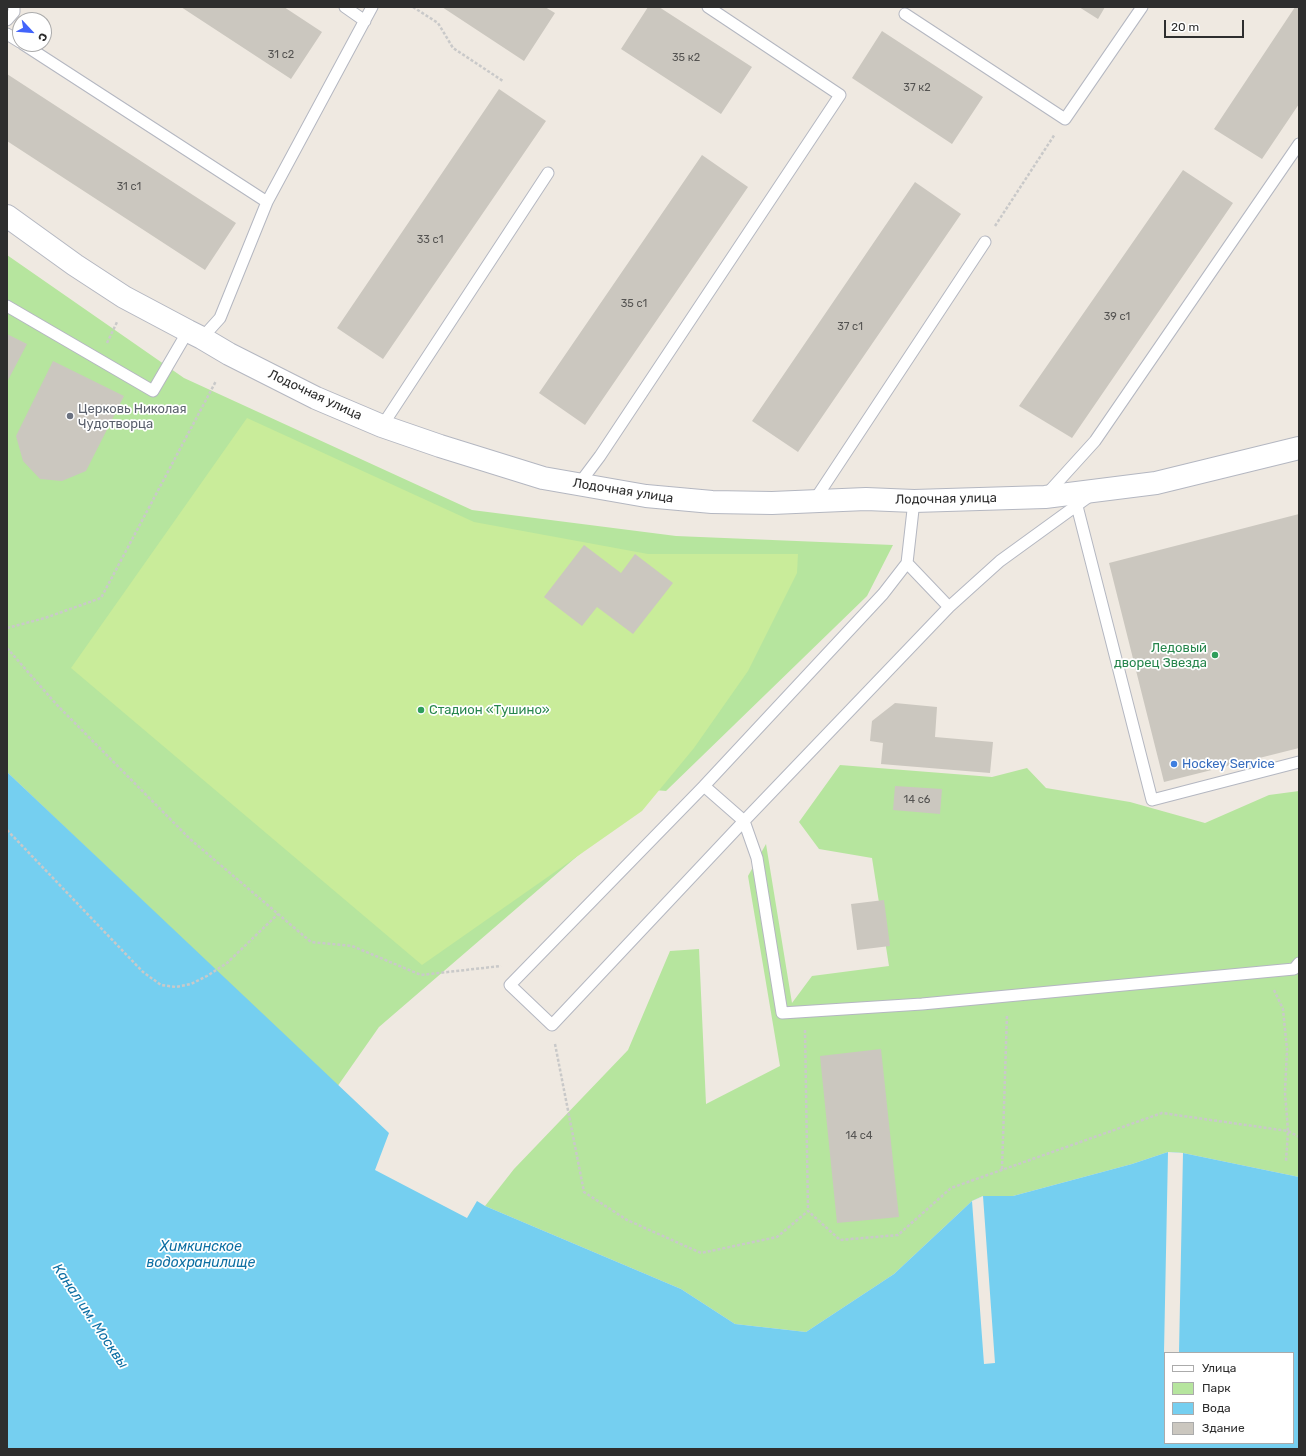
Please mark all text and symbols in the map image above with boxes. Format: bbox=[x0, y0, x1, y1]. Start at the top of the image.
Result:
north arrow bbox=[12, 12, 52, 52]
scale bar bbox=[1166, 12, 1246, 38]
text: 20 m bbox=[1171, 20, 1199, 34]
text: С bbox=[35, 31, 50, 43]
house number: 31 с2 bbox=[268, 48, 294, 62]
house number: 35 к2 bbox=[672, 51, 700, 65]
house number: 37 к2 bbox=[903, 81, 931, 95]
house number: 31 с1 bbox=[117, 180, 141, 194]
house number: 33 с1 bbox=[417, 233, 443, 247]
house number: 35 с1 bbox=[621, 297, 647, 311]
house number: 39 с1 bbox=[1104, 310, 1130, 324]
house number: 37 с1 bbox=[837, 320, 863, 334]
street label: Лодочная улица bbox=[266, 366, 364, 424]
place label: Церковь Николая Чудотворца bbox=[78, 401, 187, 432]
marker: Церковь Николая Чудотворца bbox=[65, 411, 75, 421]
street label: Лодочная улица bbox=[572, 475, 674, 507]
street label: Лодочная улица bbox=[895, 490, 997, 508]
place label: Ледовый дворец Звезда bbox=[1114, 640, 1207, 671]
marker: Ледовый дворец Звезда bbox=[1210, 650, 1220, 660]
place label: Стадион «Тушино» bbox=[429, 702, 550, 718]
marker: Стадион «Тушино» bbox=[416, 705, 426, 715]
place label: Hockey Service bbox=[1182, 756, 1275, 772]
marker: Hockey Service bbox=[1169, 759, 1179, 769]
house number: 14 с6 bbox=[904, 793, 930, 807]
house number: 14 с4 bbox=[845, 1129, 873, 1143]
water label: Химкинское водохранилище bbox=[147, 1239, 255, 1272]
water label: Канал им. Москвы bbox=[49, 1260, 131, 1372]
legend bbox=[1164, 1352, 1294, 1444]
text: Улица bbox=[1202, 1361, 1236, 1375]
text: Парк bbox=[1202, 1381, 1231, 1395]
text: Вода bbox=[1202, 1401, 1231, 1415]
text: Здание bbox=[1202, 1421, 1245, 1435]

